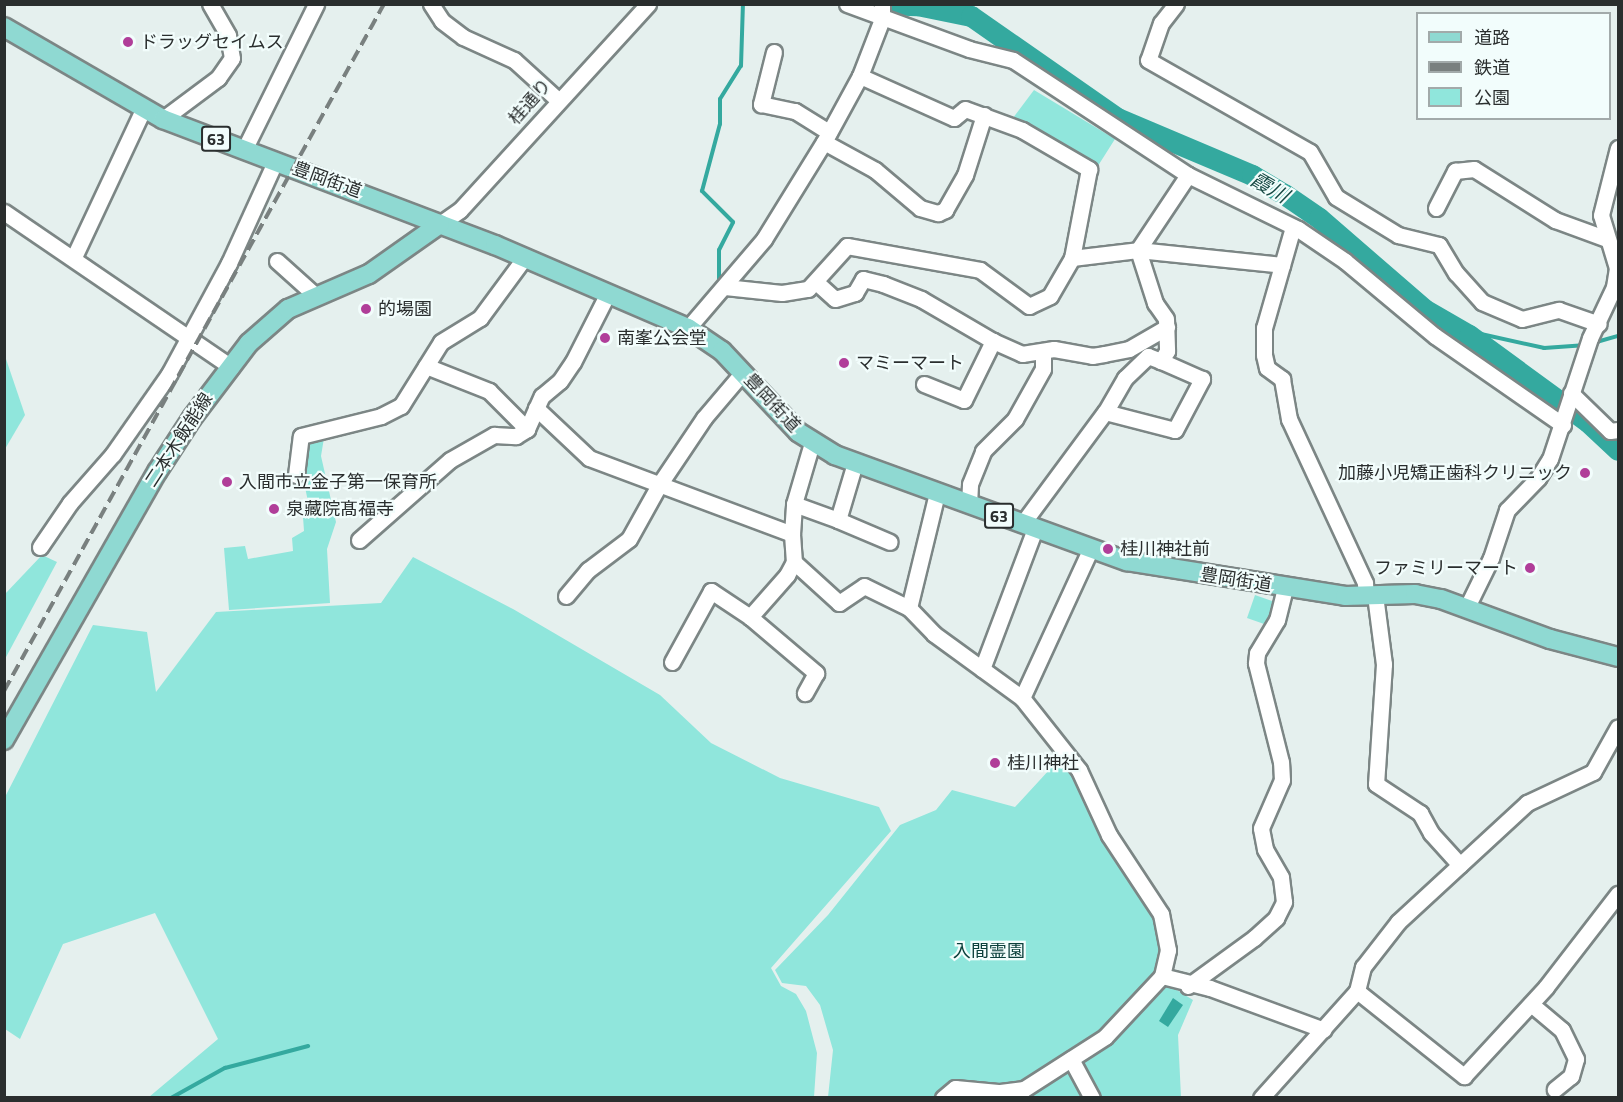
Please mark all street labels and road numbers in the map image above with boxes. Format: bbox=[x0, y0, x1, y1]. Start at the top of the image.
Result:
street label: 桂通り bbox=[504, 75, 556, 129]
road number: 63 bbox=[201, 126, 231, 152]
street label: 豊岡街道 bbox=[289, 158, 365, 202]
street label: 豊岡街道 bbox=[740, 369, 804, 437]
street label: 二本木飯能線 bbox=[141, 389, 217, 491]
road number: 63 bbox=[984, 503, 1014, 529]
street label: 豊岡街道 bbox=[1199, 564, 1273, 596]

